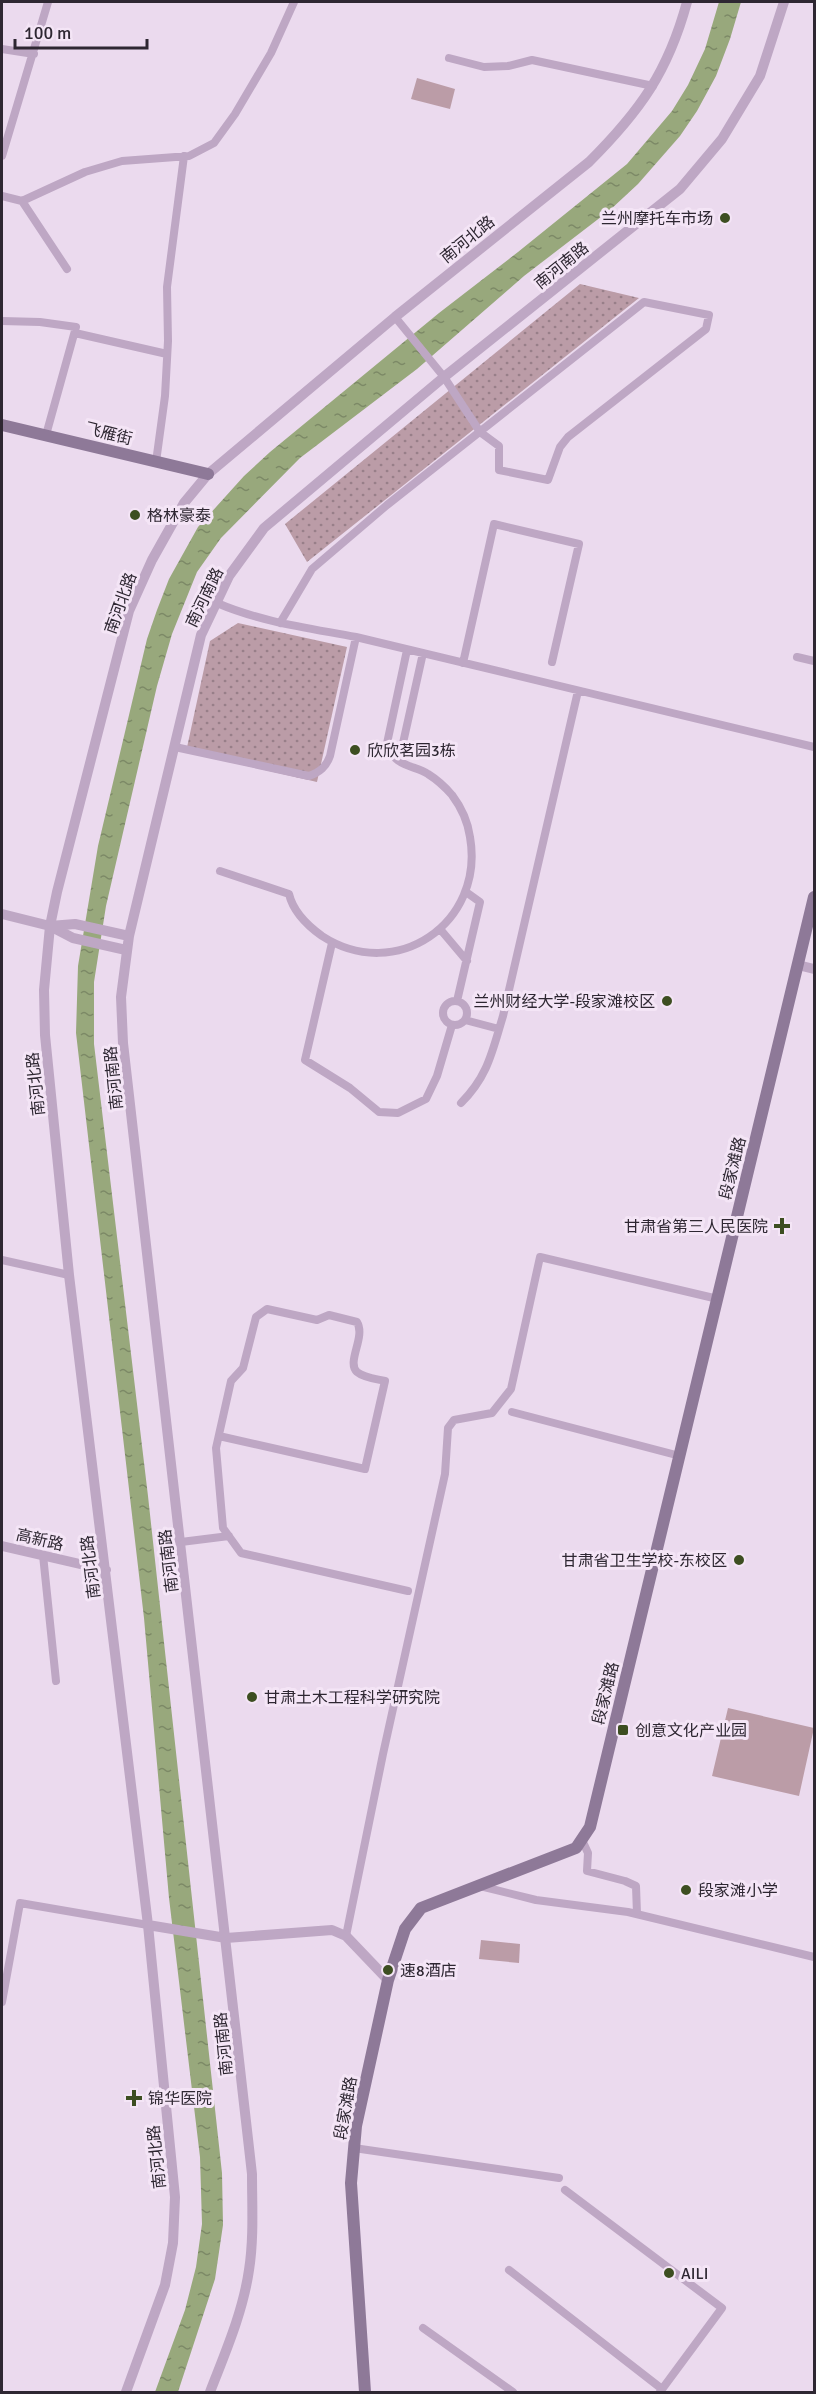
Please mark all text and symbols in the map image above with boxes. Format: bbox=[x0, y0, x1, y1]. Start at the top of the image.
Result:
scale bar bbox=[15, 12, 147, 50]
text: 100 m bbox=[24, 22, 71, 44]
place label: 兰州摩托车市场 bbox=[601, 209, 713, 229]
marker: 兰州摩托车市场 bbox=[718, 211, 732, 225]
street label: 南河北路 bbox=[436, 212, 499, 268]
street label: 南河南路 bbox=[530, 238, 593, 294]
street label: 飞雁街 bbox=[83, 418, 134, 449]
place label: 格林豪泰 bbox=[147, 506, 211, 526]
marker: 格林豪泰 bbox=[128, 508, 142, 522]
street label: 南河南路 bbox=[182, 564, 228, 631]
street label: 南河北路 bbox=[101, 570, 141, 637]
place label: 欣欣茗园3栋 bbox=[367, 741, 456, 761]
marker: 欣欣茗园3栋 bbox=[348, 743, 362, 757]
place label: 兰州财经大学-段家滩校区 bbox=[473, 992, 655, 1012]
marker: 兰州财经大学-段家滩校区 bbox=[660, 994, 674, 1008]
street label: 南河南路 bbox=[101, 1045, 127, 1111]
street label: 南河北路 bbox=[23, 1051, 49, 1117]
street label: 段家滩路 bbox=[716, 1135, 750, 1202]
place label: 甘肃省第三人民医院 bbox=[624, 1217, 768, 1237]
marker: 甘肃省第三人民医院 bbox=[773, 1217, 791, 1235]
street label: 高新路 bbox=[14, 1525, 65, 1555]
street label: 南河南路 bbox=[155, 1528, 183, 1594]
street label: 南河北路 bbox=[77, 1534, 105, 1600]
place label: 甘肃省卫生学校-东校区 bbox=[561, 1551, 727, 1571]
marker: 甘肃省卫生学校-东校区 bbox=[732, 1553, 746, 1567]
street label: 段家滩路 bbox=[589, 1660, 623, 1727]
place label: 甘肃土木工程科学研究院 bbox=[264, 1688, 440, 1708]
marker: 甘肃土木工程科学研究院 bbox=[245, 1690, 259, 1704]
place label: 创意文化产业园 bbox=[635, 1721, 747, 1741]
marker: 创意文化产业园 bbox=[616, 1723, 630, 1737]
place label: 段家滩小学 bbox=[698, 1881, 778, 1901]
marker: 段家滩小学 bbox=[679, 1883, 693, 1897]
place label: 速8酒店 bbox=[400, 1961, 457, 1981]
marker: 速8酒店 bbox=[381, 1963, 395, 1977]
street label: 南河南路 bbox=[211, 2011, 237, 2077]
street label: 段家滩路 bbox=[331, 2075, 361, 2141]
marker: 锦华医院 bbox=[125, 2089, 143, 2107]
place label: 锦华医院 bbox=[148, 2089, 212, 2109]
street label: 南河北路 bbox=[144, 2124, 170, 2190]
place label: AILI bbox=[681, 2264, 708, 2284]
marker: AILI bbox=[662, 2266, 676, 2280]

